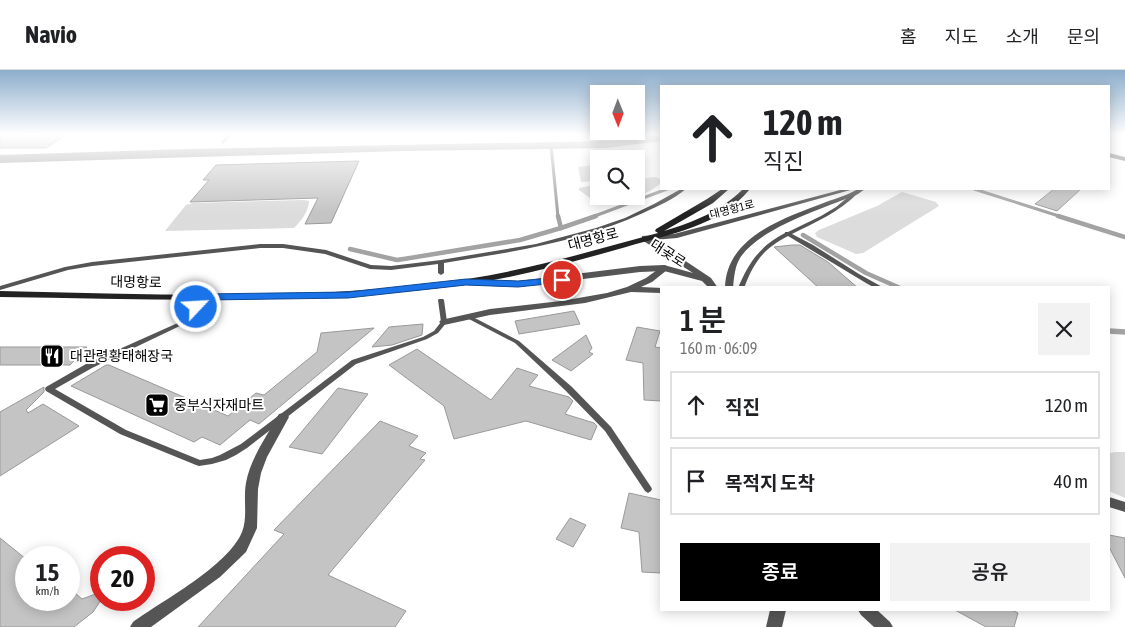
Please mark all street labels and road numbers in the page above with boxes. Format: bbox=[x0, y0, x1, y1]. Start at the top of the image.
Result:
street label: 대명항1로 bbox=[708, 198, 756, 220]
street label: 대명항로 bbox=[566, 225, 620, 253]
street label: 대곶로 bbox=[647, 236, 689, 270]
street label: 대명항로 bbox=[110, 274, 162, 290]

